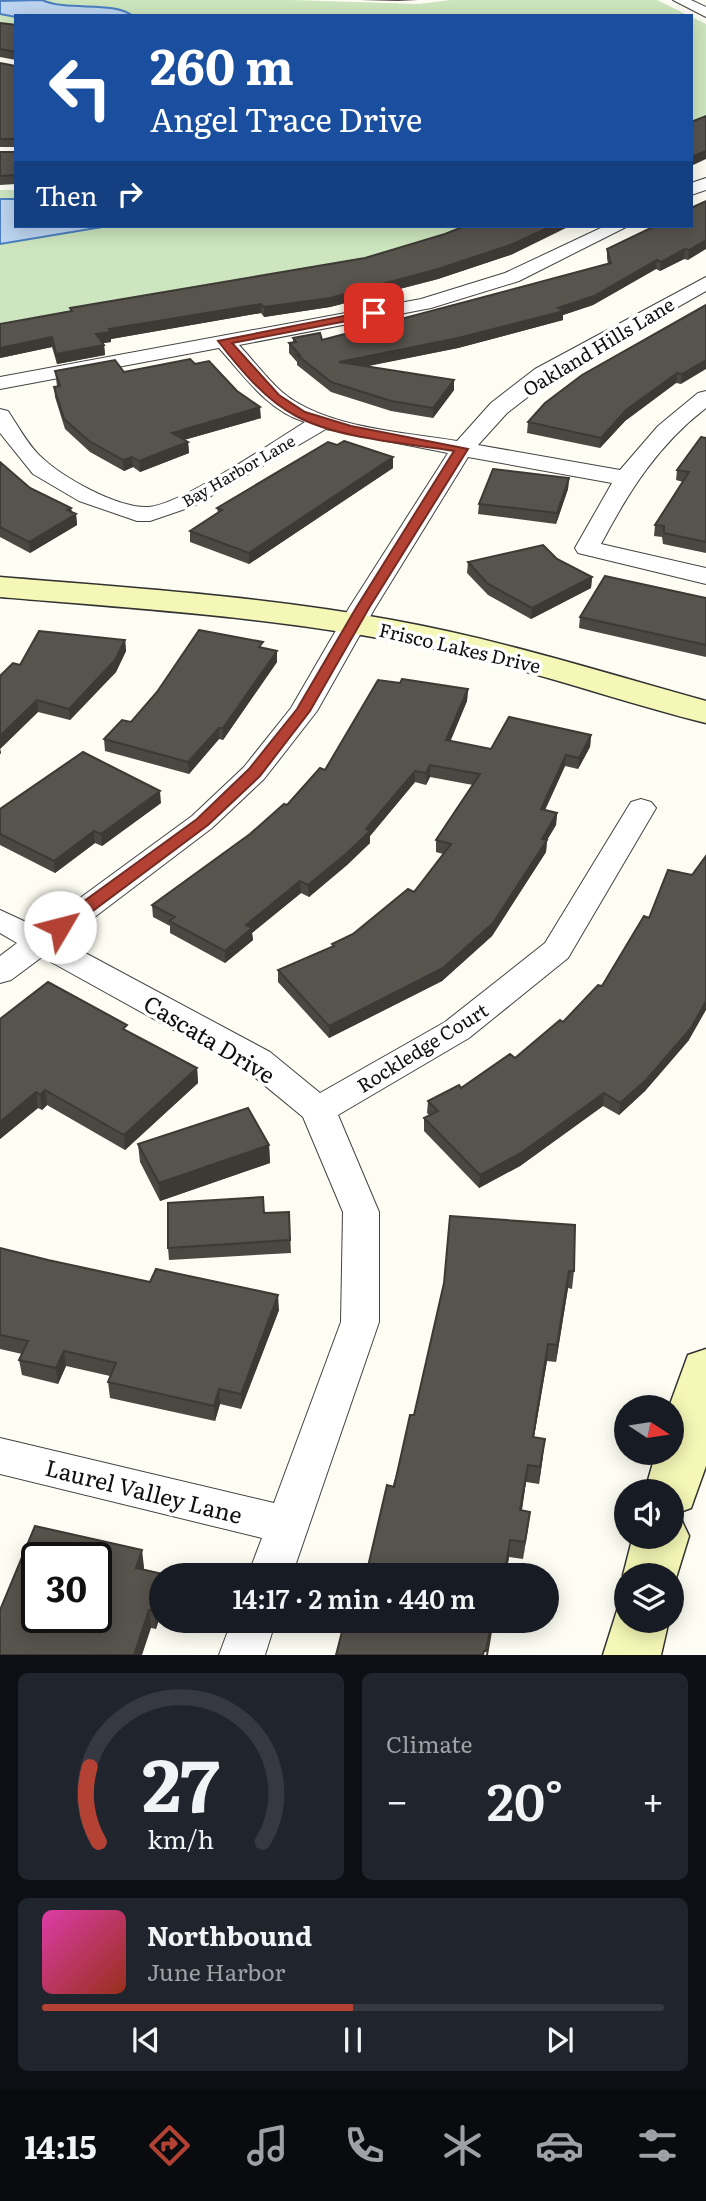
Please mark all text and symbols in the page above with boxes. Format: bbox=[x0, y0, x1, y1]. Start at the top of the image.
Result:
text: 260 m bbox=[150, 27, 294, 100]
icon: left bbox=[35, 42, 126, 133]
text: Angel Trace Drive bbox=[150, 94, 422, 142]
text: Then bbox=[35, 175, 97, 214]
icon: right bbox=[111, 175, 149, 213]
pin bbox=[344, 283, 404, 343]
street label: Oakland Hills Lane bbox=[517, 290, 679, 402]
icon: arrive bbox=[355, 294, 393, 332]
street label: Bay Harbor Lane bbox=[177, 428, 299, 512]
street label: Frisco Lakes Drive bbox=[376, 615, 544, 679]
position arrow bbox=[23, 890, 97, 964]
street label: Cascata Drive bbox=[138, 985, 282, 1091]
street label: Rockledge Court bbox=[351, 995, 493, 1099]
north arrow bbox=[614, 1395, 684, 1465]
map controls bbox=[614, 1395, 684, 1633]
street label: Laurel Valley Lane bbox=[42, 1449, 246, 1531]
button: sound bbox=[614, 1479, 684, 1549]
speed limit sign: 30 bbox=[21, 1542, 112, 1633]
button: layers bbox=[614, 1563, 684, 1633]
text: 14:17 · 2 min · 440 m bbox=[232, 1578, 476, 1617]
text: Climate bbox=[386, 1726, 472, 1760]
text: 27 bbox=[142, 1727, 220, 1835]
text: 20° bbox=[487, 1760, 563, 1837]
text: − bbox=[386, 1770, 408, 1827]
text: + bbox=[642, 1770, 664, 1827]
text: km/h bbox=[148, 1820, 214, 1857]
text: Northbound bbox=[147, 1915, 312, 1954]
text: June Harbor bbox=[147, 1954, 285, 1988]
icon: previous bbox=[127, 2021, 165, 2059]
icon: pause bbox=[334, 2021, 372, 2059]
icon: next bbox=[541, 2021, 579, 2059]
text: 14:15 bbox=[24, 2121, 97, 2169]
icon: directions bbox=[145, 2121, 194, 2170]
icon: music bbox=[243, 2121, 292, 2170]
icon: phone bbox=[340, 2121, 389, 2170]
icon: climate bbox=[438, 2121, 487, 2170]
icon: car bbox=[535, 2121, 584, 2170]
icon: filters bbox=[633, 2121, 682, 2170]

